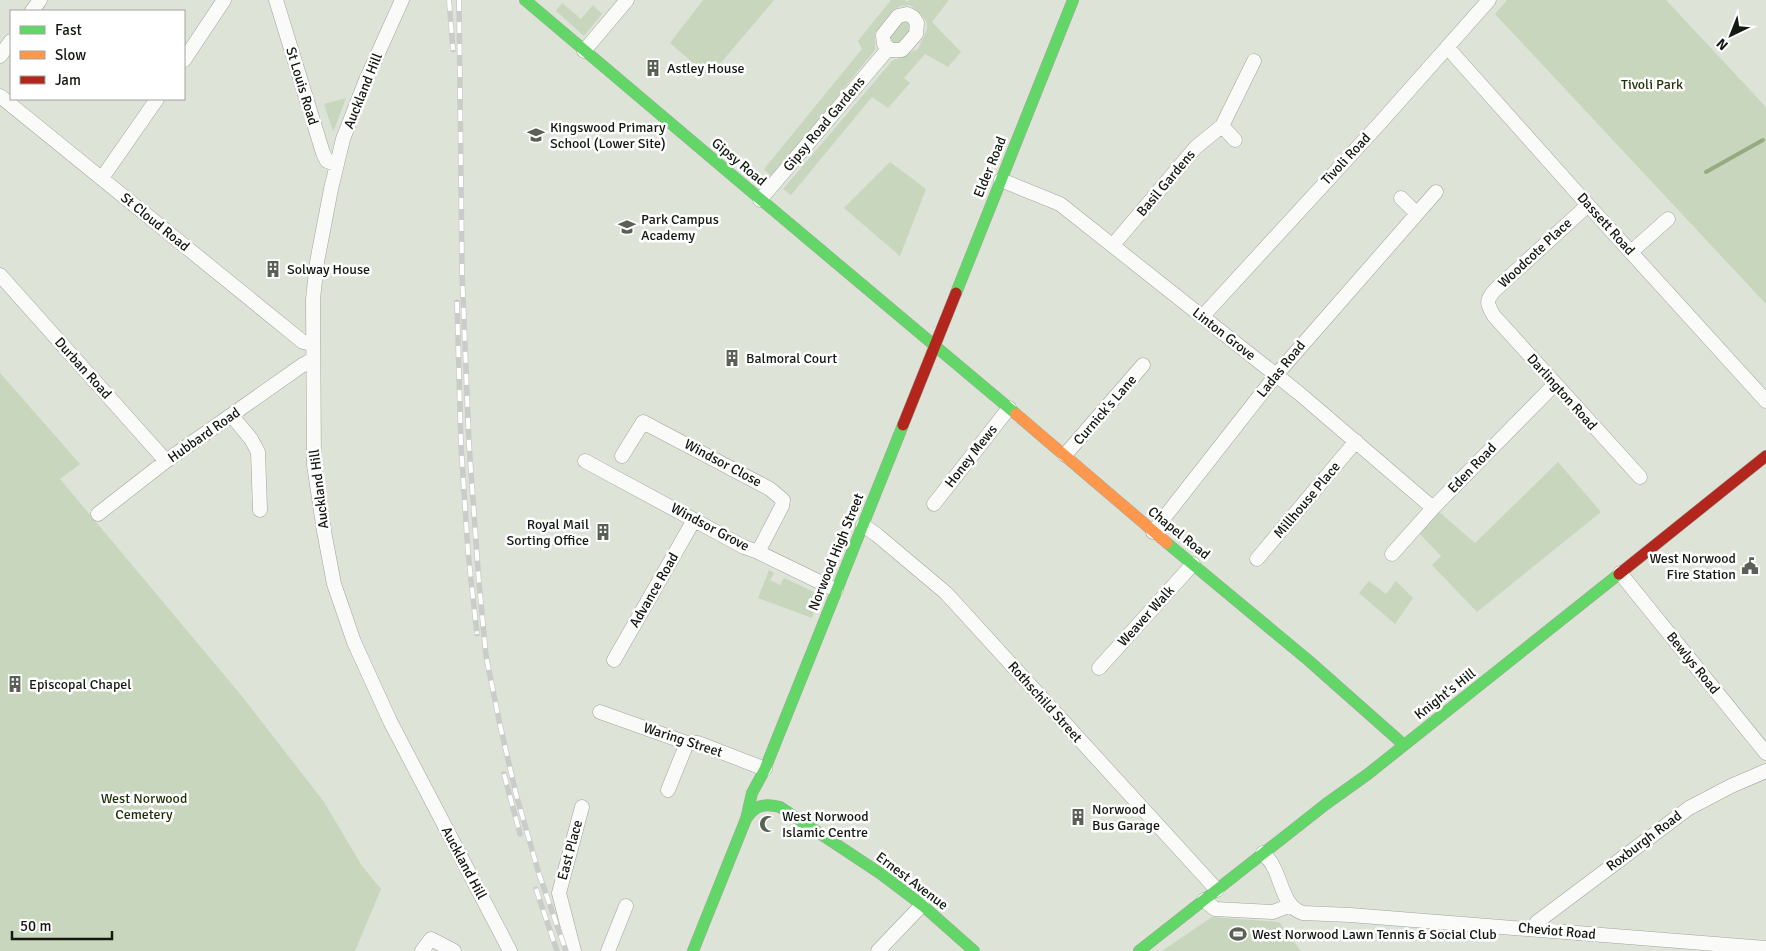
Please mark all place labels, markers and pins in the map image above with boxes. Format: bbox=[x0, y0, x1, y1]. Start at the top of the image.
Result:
building icon: Astley House bbox=[643, 58, 663, 78]
place label: Astley House bbox=[667, 60, 745, 77]
place label: Kingswood Primary School (Lower Site) bbox=[550, 119, 666, 152]
school or university icon: Kingswood Primary School (Lower Site) bbox=[526, 125, 546, 145]
place label: Park Campus Academy bbox=[641, 211, 719, 244]
school or university icon: Park Campus Academy bbox=[617, 217, 637, 237]
building icon: Solway House bbox=[263, 259, 283, 279]
place label: Solway House bbox=[287, 261, 370, 278]
building icon: Balmoral Court bbox=[722, 348, 742, 368]
place label: Balmoral Court bbox=[746, 350, 837, 367]
place label: Royal Mail Sorting Office bbox=[506, 516, 589, 549]
building icon: Royal Mail Sorting Office bbox=[593, 522, 613, 542]
place label: West Norwood Fire Station bbox=[1649, 550, 1736, 583]
public building icon: West Norwood Fire Station bbox=[1740, 556, 1760, 576]
building icon: Episcopal Chapel bbox=[5, 674, 25, 694]
place label: Episcopal Chapel bbox=[29, 676, 131, 693]
place label: Norwood Bus Garage bbox=[1092, 801, 1160, 834]
building icon: Norwood Bus Garage bbox=[1068, 807, 1088, 827]
place label: West Norwood Islamic Centre bbox=[782, 808, 869, 841]
mosque icon: West Norwood Islamic Centre bbox=[758, 814, 778, 834]
sports icon: West Norwood Lawn Tennis & Social Club bbox=[1228, 924, 1248, 944]
place label: West Norwood Lawn Tennis & Social Club bbox=[1252, 926, 1497, 943]

